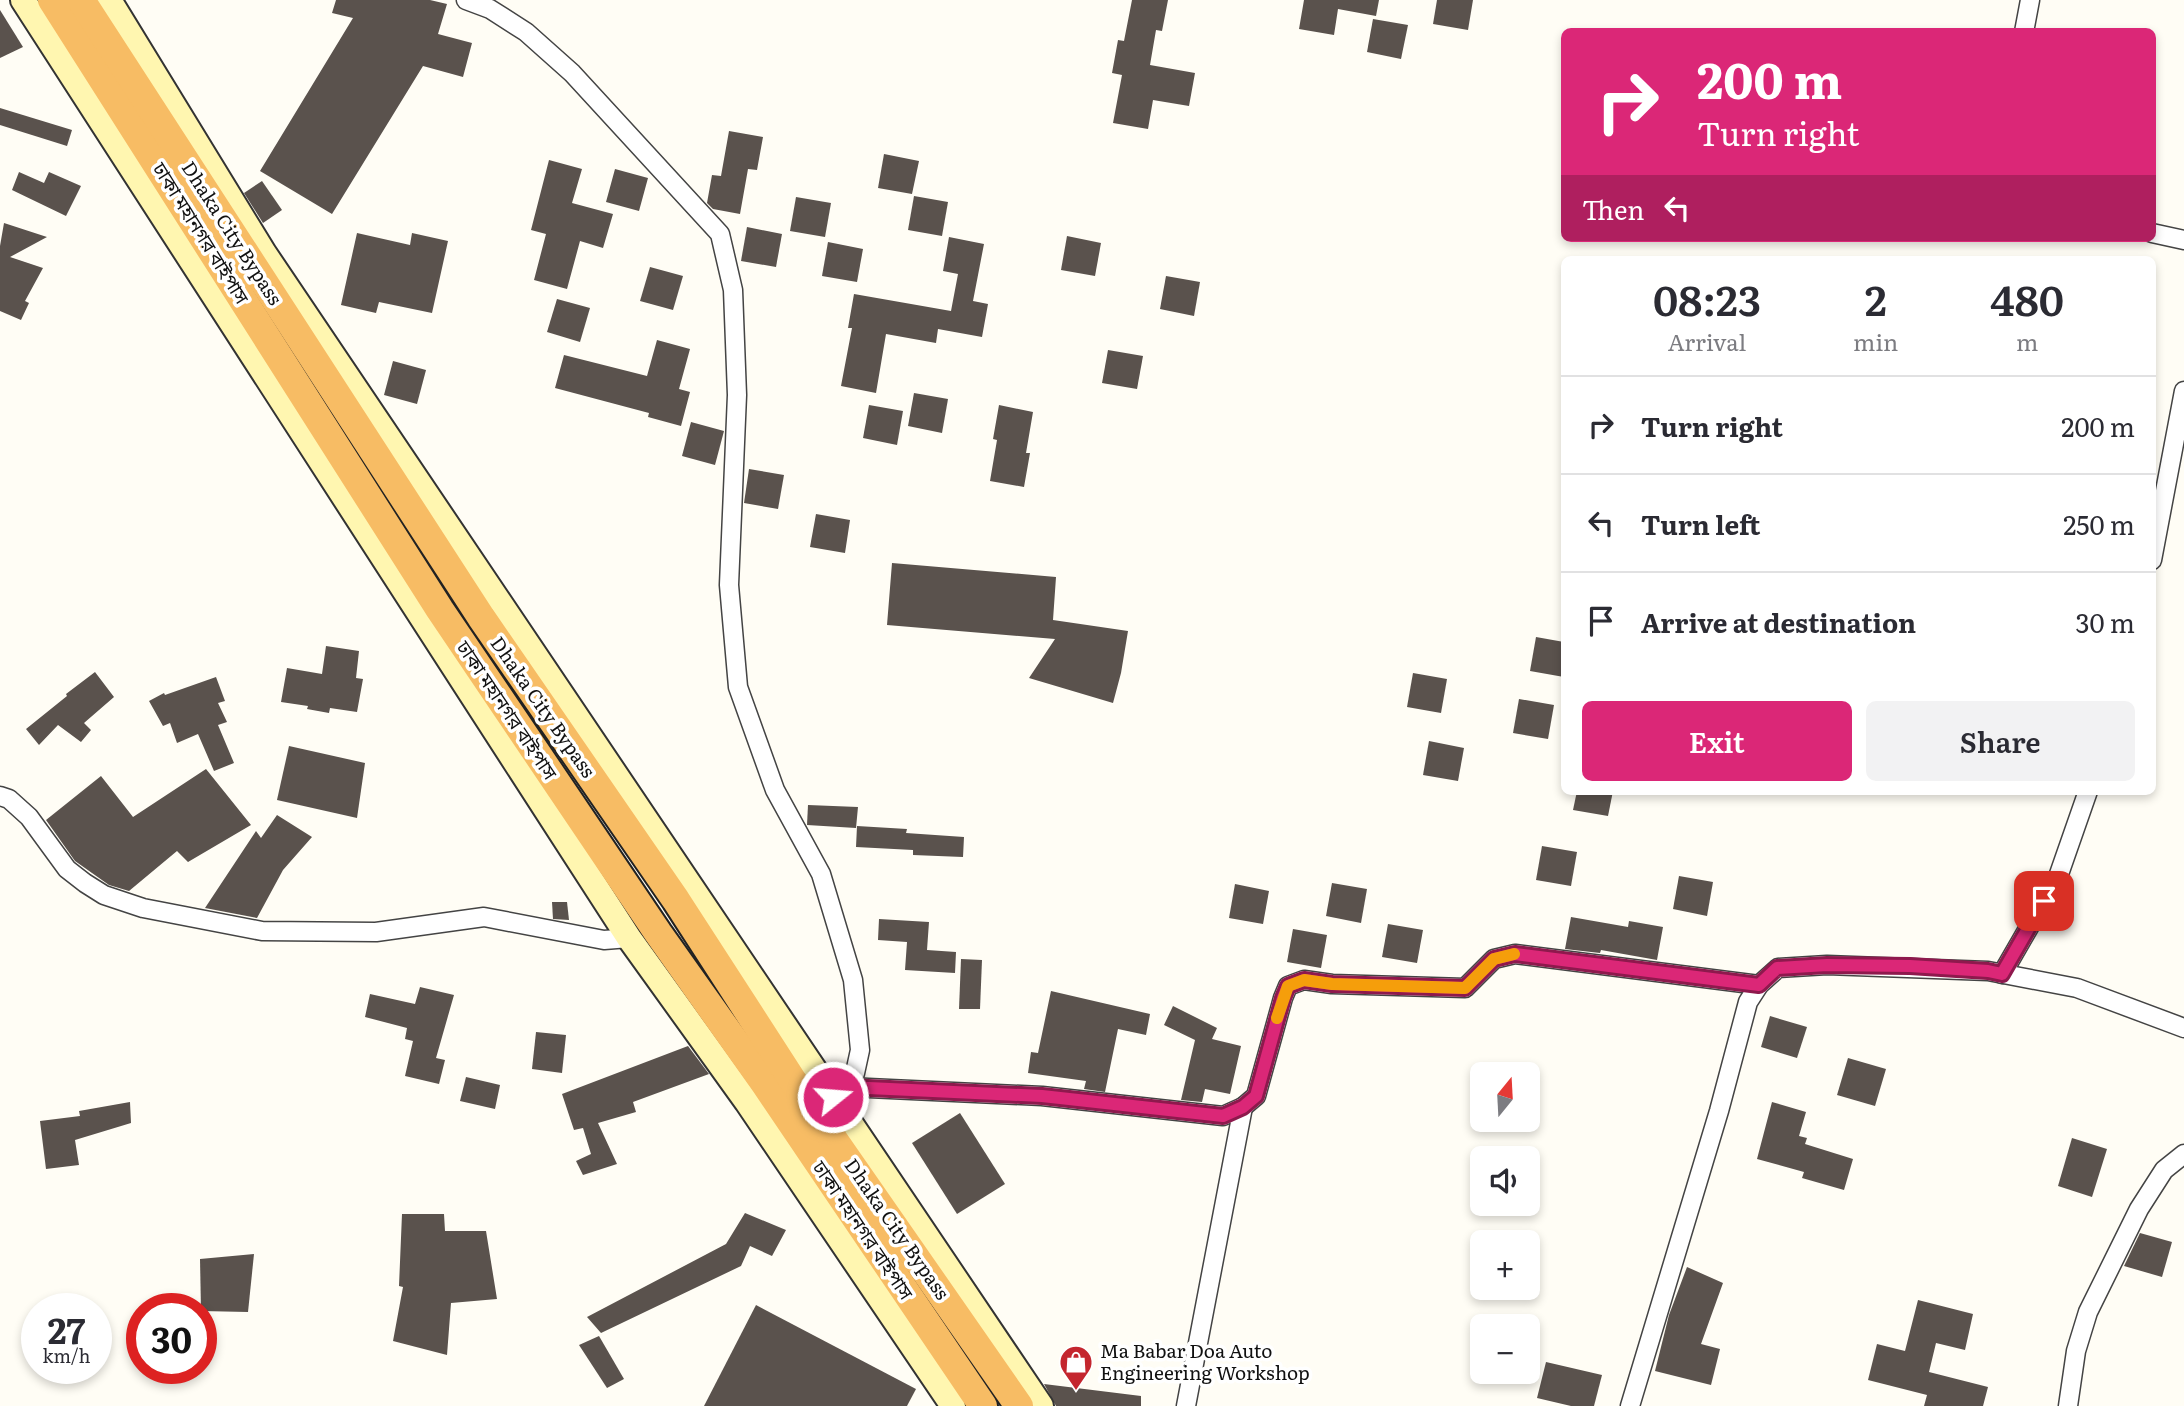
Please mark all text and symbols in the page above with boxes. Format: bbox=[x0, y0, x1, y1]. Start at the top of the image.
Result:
text: 200 m bbox=[1697, 41, 1842, 114]
icon: right bbox=[1582, 56, 1673, 147]
text: Turn right bbox=[1697, 108, 1859, 156]
street label: ঢাকা মহানগর বাইপাস bbox=[146, 155, 257, 310]
street label: Dhaka City Bypass bbox=[176, 155, 290, 310]
text: Then bbox=[1582, 189, 1644, 228]
icon: left bbox=[1658, 189, 1696, 227]
text: 08:23 bbox=[1653, 267, 1761, 329]
text: 2 bbox=[1865, 267, 1887, 329]
text: 480 bbox=[1990, 267, 2064, 329]
text: Arrival bbox=[1668, 324, 1746, 358]
text: min bbox=[1853, 324, 1898, 358]
text: m bbox=[2016, 324, 2038, 358]
icon: right bbox=[1582, 406, 1620, 444]
text: Turn right bbox=[1641, 406, 1783, 445]
text: 200 m bbox=[2061, 406, 2135, 445]
icon: left bbox=[1582, 504, 1620, 542]
text: Turn left bbox=[1641, 504, 1760, 543]
text: 250 m bbox=[2063, 504, 2135, 543]
icon: arrive bbox=[1582, 602, 1620, 640]
text: Arrive at destination bbox=[1641, 602, 1916, 641]
text: 30 m bbox=[2075, 602, 2135, 641]
street label: Dhaka City Bypass bbox=[485, 630, 603, 783]
street label: ঢাকা মহানগর বাইপাস bbox=[450, 633, 565, 786]
button: Exit bbox=[1582, 701, 1852, 781]
button: Share bbox=[1866, 701, 2135, 781]
pin bbox=[2014, 871, 2074, 931]
icon: arrive bbox=[2025, 882, 2063, 920]
position arrow bbox=[796, 1060, 870, 1134]
north arrow bbox=[1470, 1062, 1540, 1132]
map controls bbox=[1470, 1062, 1540, 1384]
button: sound bbox=[1470, 1146, 1540, 1216]
street label: Dhaka City Bypass bbox=[839, 1152, 957, 1305]
street label: ঢাকা মহানগর বাইপাস bbox=[806, 1153, 921, 1306]
button: + bbox=[1470, 1230, 1540, 1300]
speed limit sign: 30 bbox=[126, 1293, 217, 1384]
text: 27 bbox=[48, 1303, 85, 1355]
button: − bbox=[1470, 1314, 1540, 1384]
place label: Ma Babar Doa Auto Engineering Workshop bbox=[1100, 1336, 1310, 1386]
text: km/h bbox=[43, 1342, 90, 1369]
shop icon: Ma Babar Doa Auto Engineering Workshop bbox=[1057, 1343, 1095, 1392]

